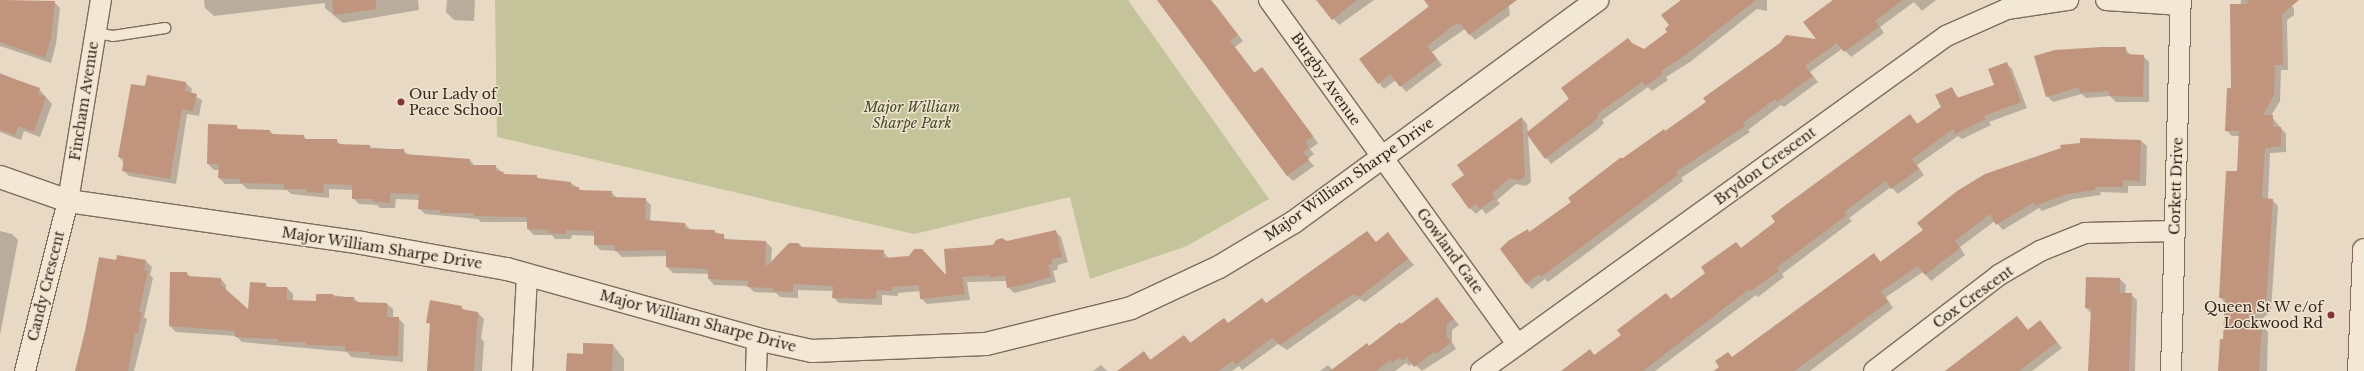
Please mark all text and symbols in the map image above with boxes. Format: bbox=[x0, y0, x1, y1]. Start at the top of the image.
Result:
street label: Burgby Avenue bbox=[1287, 29, 1365, 129]
street label: Fincham Avenue bbox=[66, 40, 102, 162]
place label: Our Lady of Peace School bbox=[409, 86, 503, 118]
marker: Our Lady of Peace School bbox=[396, 97, 406, 107]
park label: Major William Sharpe Park bbox=[864, 99, 960, 132]
street label: Major William Sharpe Drive bbox=[1261, 114, 1437, 244]
street label: Brydon Crescent bbox=[1711, 124, 1819, 208]
street label: Corkett Drive bbox=[2166, 137, 2186, 235]
street label: Gowland Gate bbox=[1413, 205, 1487, 297]
street label: Major William Sharpe Drive bbox=[280, 224, 484, 272]
street label: Candy Crescent bbox=[24, 229, 68, 343]
street label: Cox Crescent bbox=[1930, 262, 2016, 332]
street label: Major William Sharpe Drive bbox=[598, 287, 798, 355]
place label: Queen St W e/of Lockwood Rd bbox=[2203, 299, 2323, 332]
marker: Queen St W e/of Lockwood Rd bbox=[2326, 310, 2336, 320]

